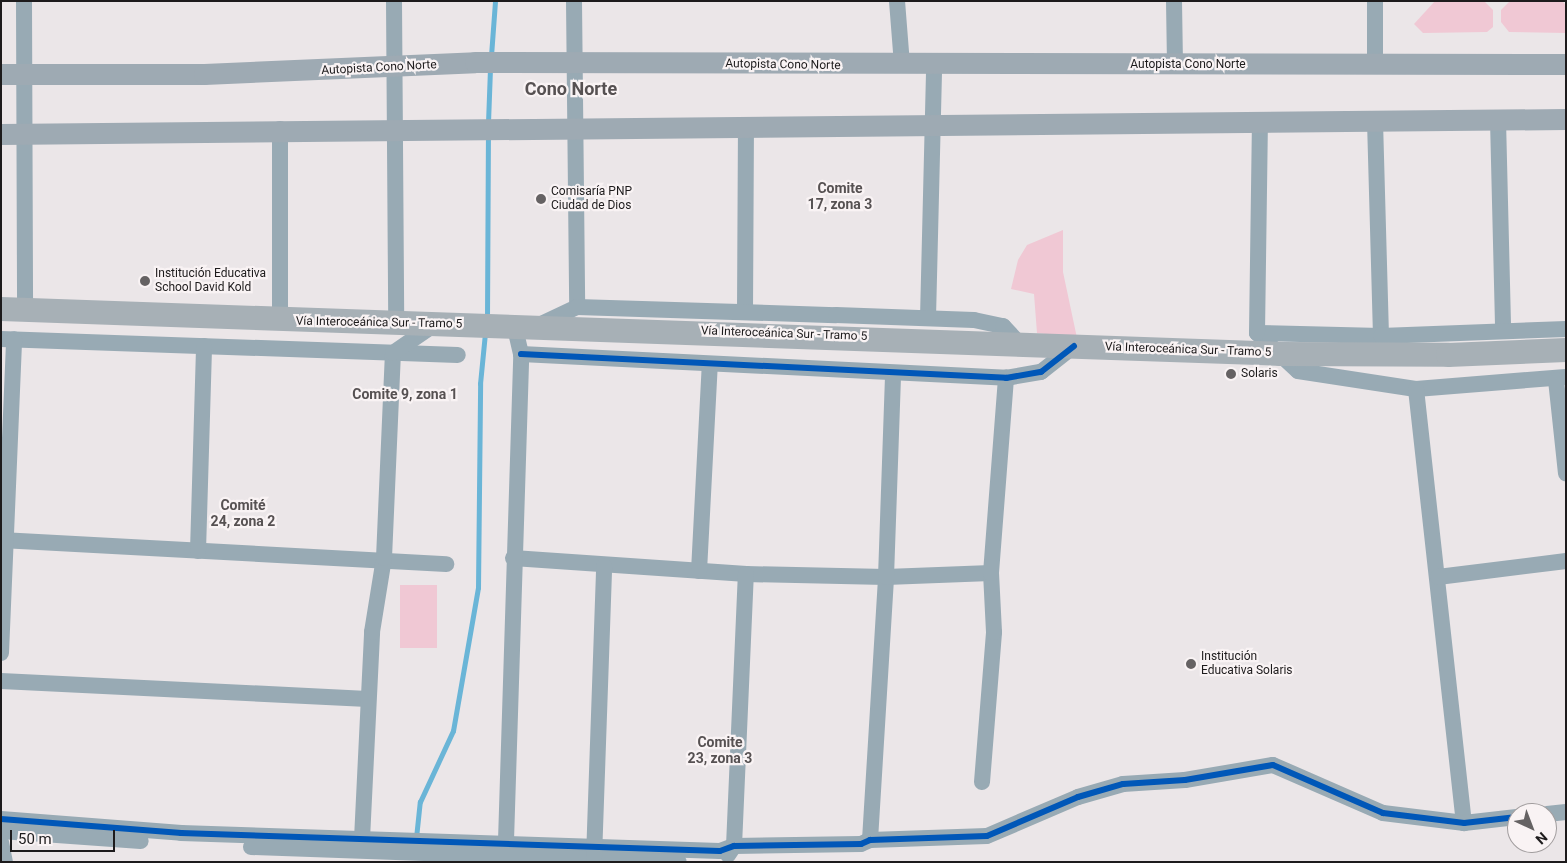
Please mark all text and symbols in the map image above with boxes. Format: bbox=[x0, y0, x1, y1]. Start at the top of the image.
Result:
street label: Autopista Cono Norte bbox=[725, 57, 841, 73]
street label: Autopista Cono Norte bbox=[321, 58, 437, 78]
street label: Autopista Cono Norte bbox=[1130, 58, 1246, 72]
district label: Cono Norte bbox=[525, 78, 617, 100]
district label: Comite 17, zona 3 bbox=[808, 180, 872, 212]
place label: Comisaría PNP Ciudad de Dios bbox=[551, 185, 632, 213]
marker: Comisaría PNP Ciudad de Dios bbox=[535, 193, 547, 205]
place label: Institución Educativa School David Kold bbox=[155, 267, 266, 295]
marker: Institución Educativa School David Kold bbox=[139, 275, 151, 287]
street label: Vía Interoceánica Sur - Tramo 5 bbox=[295, 314, 463, 332]
street label: Vía Interoceánica Sur - Tramo 5 bbox=[700, 324, 868, 344]
street label: Vía Interoceánica Sur - Tramo 5 bbox=[1104, 340, 1272, 360]
place label: Solaris bbox=[1241, 367, 1278, 381]
marker: Solaris bbox=[1225, 368, 1237, 380]
district label: Comite 9, zona 1 bbox=[352, 386, 458, 402]
district label: Comité 24, zona 2 bbox=[211, 497, 275, 530]
place label: Institución Educativa Solaris bbox=[1201, 650, 1293, 678]
marker: Institución Educativa Solaris bbox=[1185, 658, 1197, 670]
district label: Comite 23, zona 3 bbox=[688, 734, 752, 766]
north arrow bbox=[1507, 803, 1557, 853]
scale bar bbox=[12, 820, 118, 852]
text: N bbox=[1532, 829, 1551, 847]
text: 50 m bbox=[18, 830, 52, 848]

